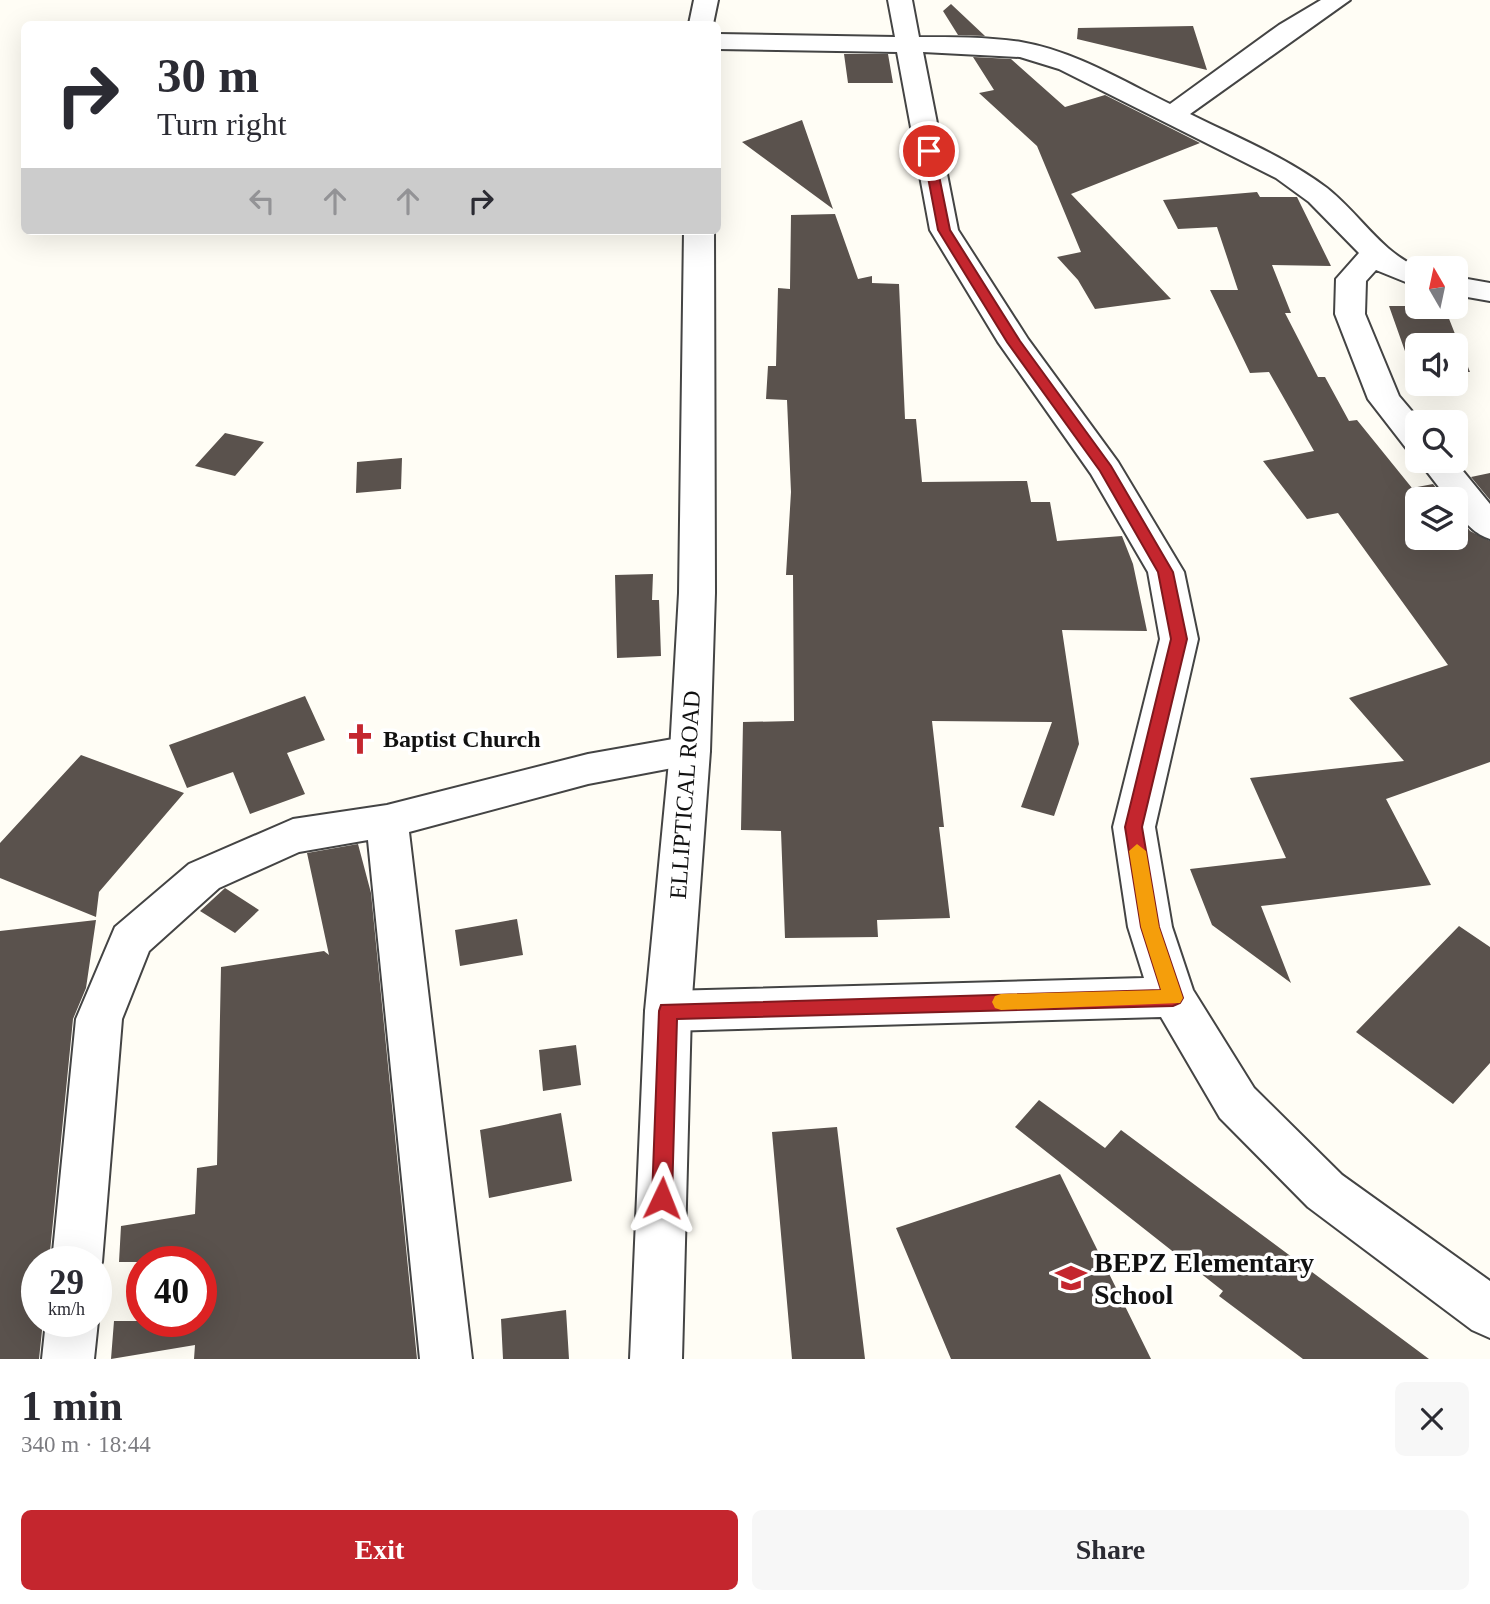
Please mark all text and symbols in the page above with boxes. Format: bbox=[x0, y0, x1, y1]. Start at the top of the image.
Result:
text: 30 m bbox=[157, 48, 259, 103]
icon: right bbox=[42, 49, 133, 140]
text: Turn right bbox=[157, 106, 287, 142]
pin bbox=[899, 121, 959, 181]
icon: arrive bbox=[910, 132, 948, 170]
icon: left bbox=[243, 182, 281, 220]
icon: ahead bbox=[316, 182, 354, 220]
icon: ahead bbox=[389, 182, 427, 220]
icon: right bbox=[462, 182, 500, 220]
north arrow bbox=[1405, 256, 1468, 318]
map controls bbox=[1405, 256, 1468, 550]
button: sound bbox=[1405, 333, 1468, 396]
button: search bbox=[1405, 410, 1468, 473]
button: layers bbox=[1405, 487, 1468, 550]
street label: ELLIPTICAL ROAD bbox=[665, 690, 705, 900]
church icon: Baptist Church bbox=[343, 722, 377, 756]
place label: Baptist Church bbox=[383, 726, 541, 752]
position arrow bbox=[625, 1161, 699, 1235]
speed limit sign: 40 bbox=[126, 1246, 217, 1337]
place label: BEPZ Elementary School bbox=[1094, 1247, 1314, 1310]
school or university icon: BEPZ Elementary School bbox=[1054, 1261, 1088, 1295]
text: 29 bbox=[49, 1263, 84, 1302]
text: km/h bbox=[48, 1299, 85, 1319]
button: close bbox=[1395, 1382, 1469, 1456]
text: 1 min bbox=[21, 1383, 123, 1429]
text: 340 m · 18:44 bbox=[21, 1432, 151, 1457]
button: Exit bbox=[21, 1510, 738, 1590]
button: Share bbox=[752, 1510, 1469, 1590]

